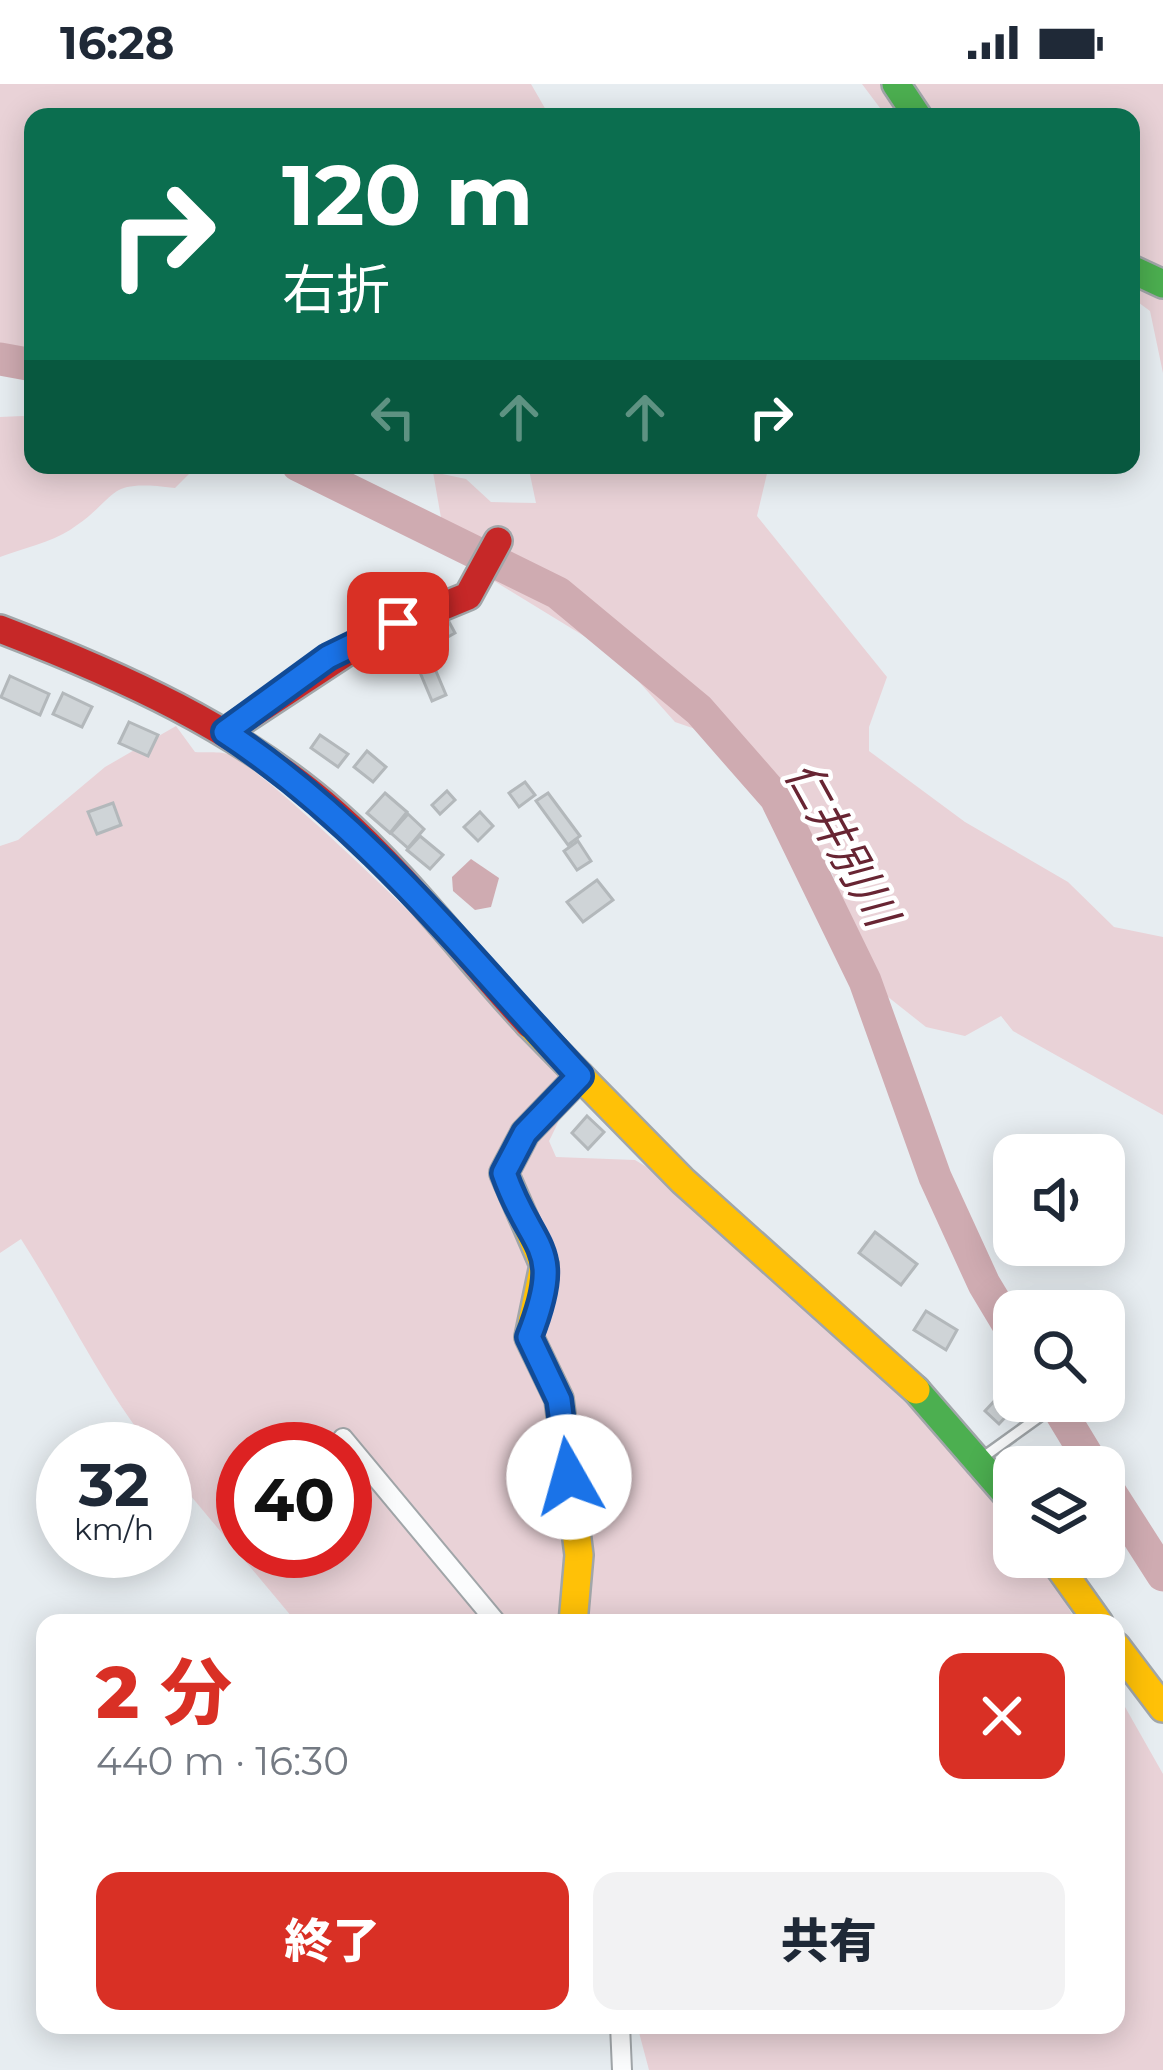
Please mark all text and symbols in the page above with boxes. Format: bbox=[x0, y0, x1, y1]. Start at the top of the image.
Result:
text: 16:28 bbox=[60, 15, 174, 70]
text: 120 m bbox=[282, 144, 533, 246]
icon: right bbox=[84, 156, 240, 312]
text: 右折 bbox=[282, 257, 390, 323]
icon: left bbox=[360, 384, 426, 450]
icon: ahead bbox=[486, 384, 552, 450]
icon: ahead bbox=[612, 384, 678, 450]
icon: right bbox=[738, 384, 804, 450]
pin bbox=[347, 572, 449, 674]
icon: arrive bbox=[365, 590, 431, 656]
water label: 仁井別川 bbox=[774, 751, 912, 939]
map controls bbox=[993, 1134, 1125, 1578]
button: sound bbox=[993, 1134, 1125, 1266]
button: search bbox=[993, 1290, 1125, 1422]
position arrow bbox=[506, 1414, 632, 1540]
speed limit sign: 40 bbox=[216, 1422, 372, 1578]
button: layers bbox=[993, 1446, 1125, 1578]
text: 32 bbox=[79, 1448, 149, 1521]
text: km/h bbox=[74, 1511, 154, 1548]
text: 2 分 bbox=[96, 1648, 232, 1736]
button: close bbox=[939, 1653, 1065, 1779]
text: 440 m · 16:30 bbox=[96, 1737, 349, 1785]
button: 終了 bbox=[96, 1872, 569, 2010]
button: 共有 bbox=[593, 1872, 1065, 2010]

